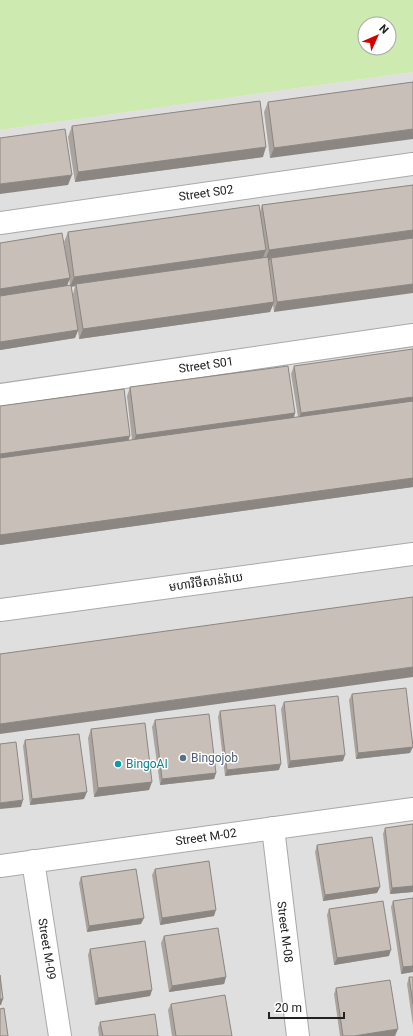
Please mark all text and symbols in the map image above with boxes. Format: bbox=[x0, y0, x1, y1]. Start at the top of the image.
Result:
north arrow bbox=[357, 16, 397, 56]
text: N bbox=[376, 22, 391, 37]
street label: Street S02 bbox=[178, 182, 235, 204]
street label: Street S01 bbox=[178, 354, 234, 376]
street label: មហាវិថីសាន់រ៉ាយ bbox=[168, 569, 244, 594]
place label: Bingojob bbox=[191, 751, 238, 765]
marker: Bingojob bbox=[178, 753, 188, 763]
place label: BingoAI bbox=[126, 757, 168, 771]
marker: BingoAI bbox=[113, 759, 123, 769]
street label: Street M-02 bbox=[174, 826, 238, 848]
street label: Street M-08 bbox=[274, 900, 296, 964]
street label: Street M-09 bbox=[35, 917, 59, 981]
scale bar bbox=[269, 994, 344, 1020]
text: 20 m bbox=[275, 1001, 302, 1015]

